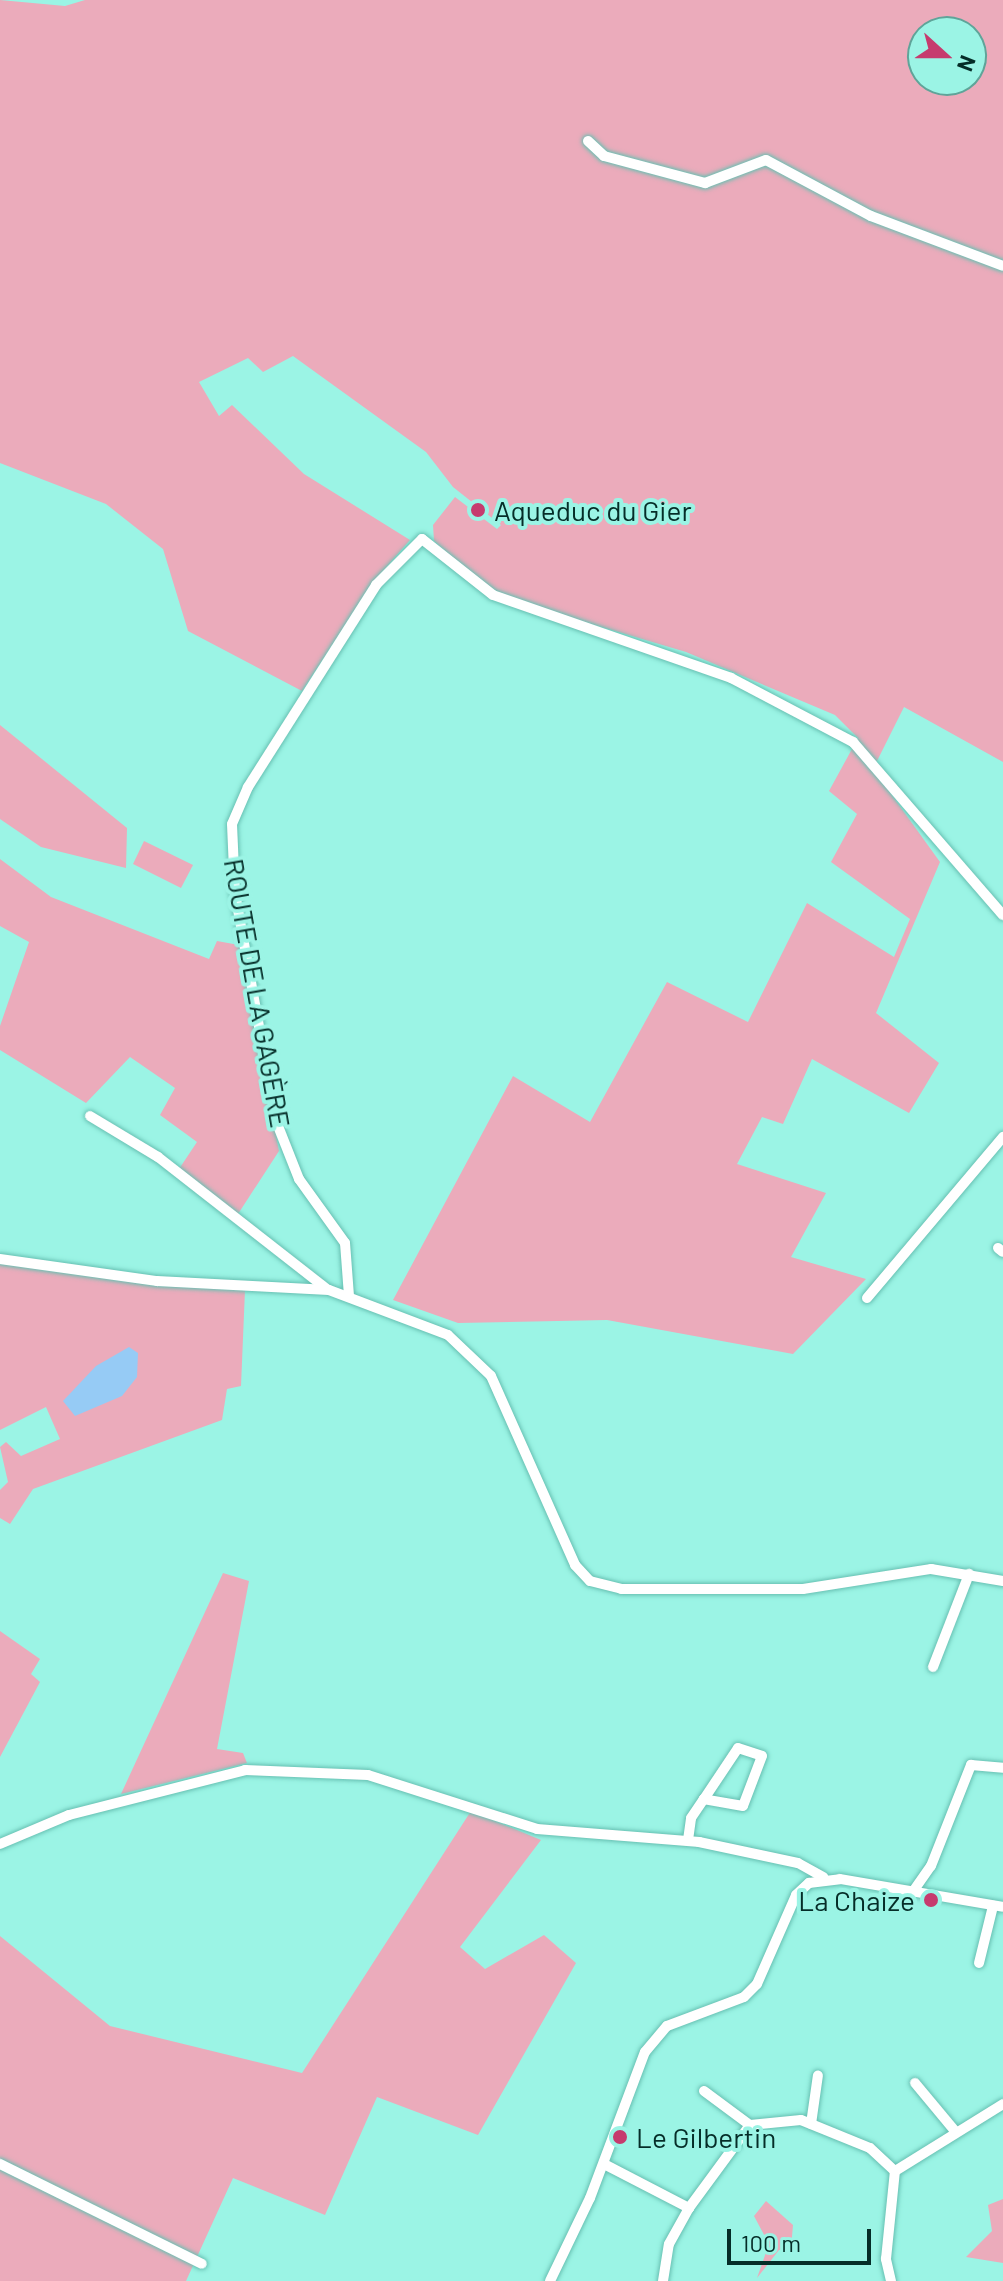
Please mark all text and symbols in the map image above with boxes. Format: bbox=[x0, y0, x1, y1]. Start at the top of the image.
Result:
north arrow bbox=[907, 16, 987, 96]
text: N bbox=[953, 52, 982, 75]
place label: Aqueduc du Gier bbox=[494, 493, 692, 527]
marker: Aqueduc du Gier bbox=[469, 501, 487, 519]
street label: ROUTE DE LA GAGÈRE bbox=[218, 856, 298, 1130]
place label: La Chaize bbox=[798, 1883, 915, 1917]
marker: La Chaize bbox=[922, 1891, 940, 1909]
place label: Le Gilbertin bbox=[636, 2120, 776, 2154]
marker: Le Gilbertin bbox=[611, 2128, 629, 2146]
scale bar bbox=[731, 2213, 875, 2263]
text: 100 m bbox=[741, 2228, 801, 2257]

